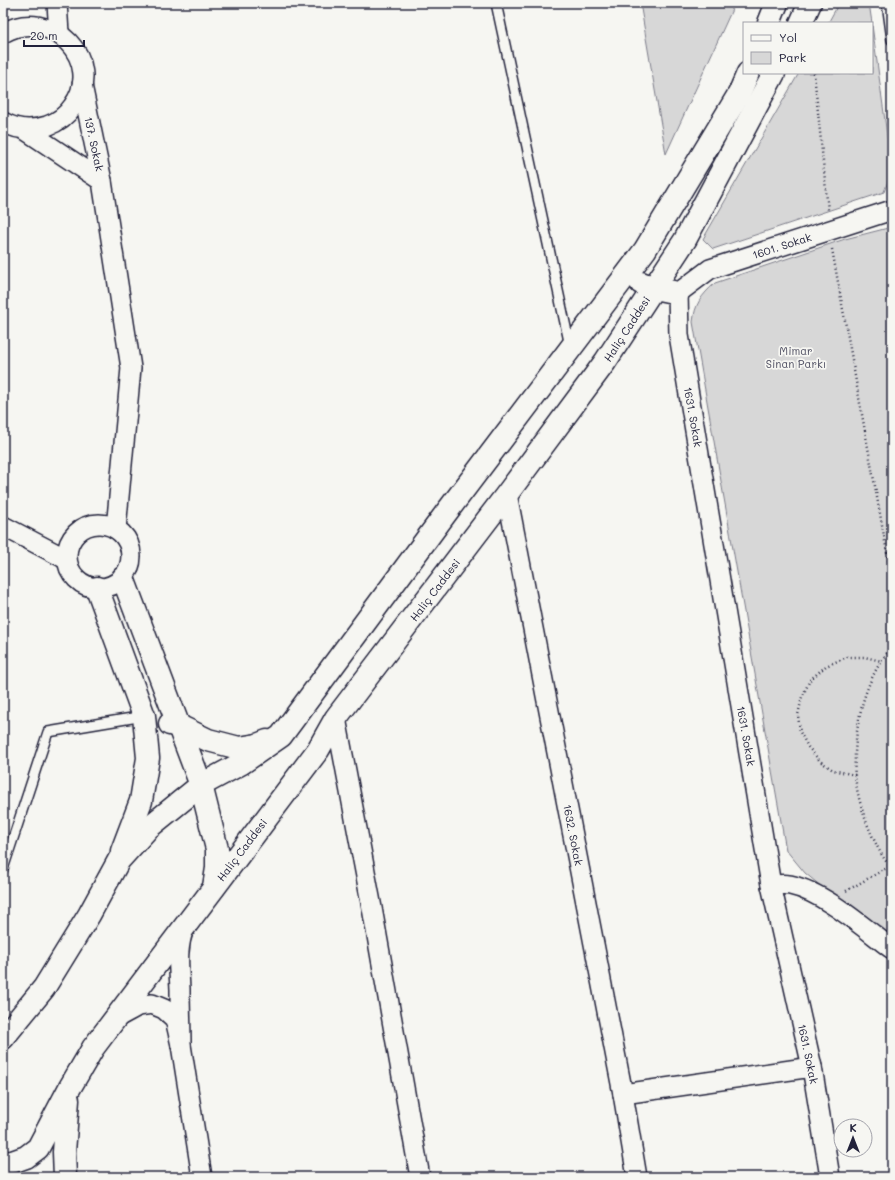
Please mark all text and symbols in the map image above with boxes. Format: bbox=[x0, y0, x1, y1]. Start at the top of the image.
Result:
scale bar bbox=[24, 22, 84, 48]
legend bbox=[743, 22, 873, 74]
text: 20 m bbox=[30, 27, 58, 43]
text: Yol bbox=[779, 29, 797, 45]
text: Park bbox=[779, 49, 806, 65]
street label: 137. Sokak bbox=[81, 115, 108, 173]
street label: 1601. Sokak bbox=[750, 229, 813, 262]
street label: Haliç Caddesi bbox=[600, 293, 653, 364]
park label: Mimar Sinan Parkı bbox=[766, 343, 826, 371]
street label: 1631. Sokak bbox=[681, 386, 706, 448]
street label: Haliç Caddesi bbox=[406, 555, 463, 624]
street label: 1631. Sokak bbox=[734, 705, 759, 767]
street label: 1632. Sokak bbox=[560, 803, 587, 867]
street label: Haliç Caddesi bbox=[213, 815, 270, 884]
street label: 1631. Sokak bbox=[795, 1023, 822, 1085]
north arrow bbox=[833, 1118, 873, 1158]
text: K bbox=[849, 1120, 857, 1135]

